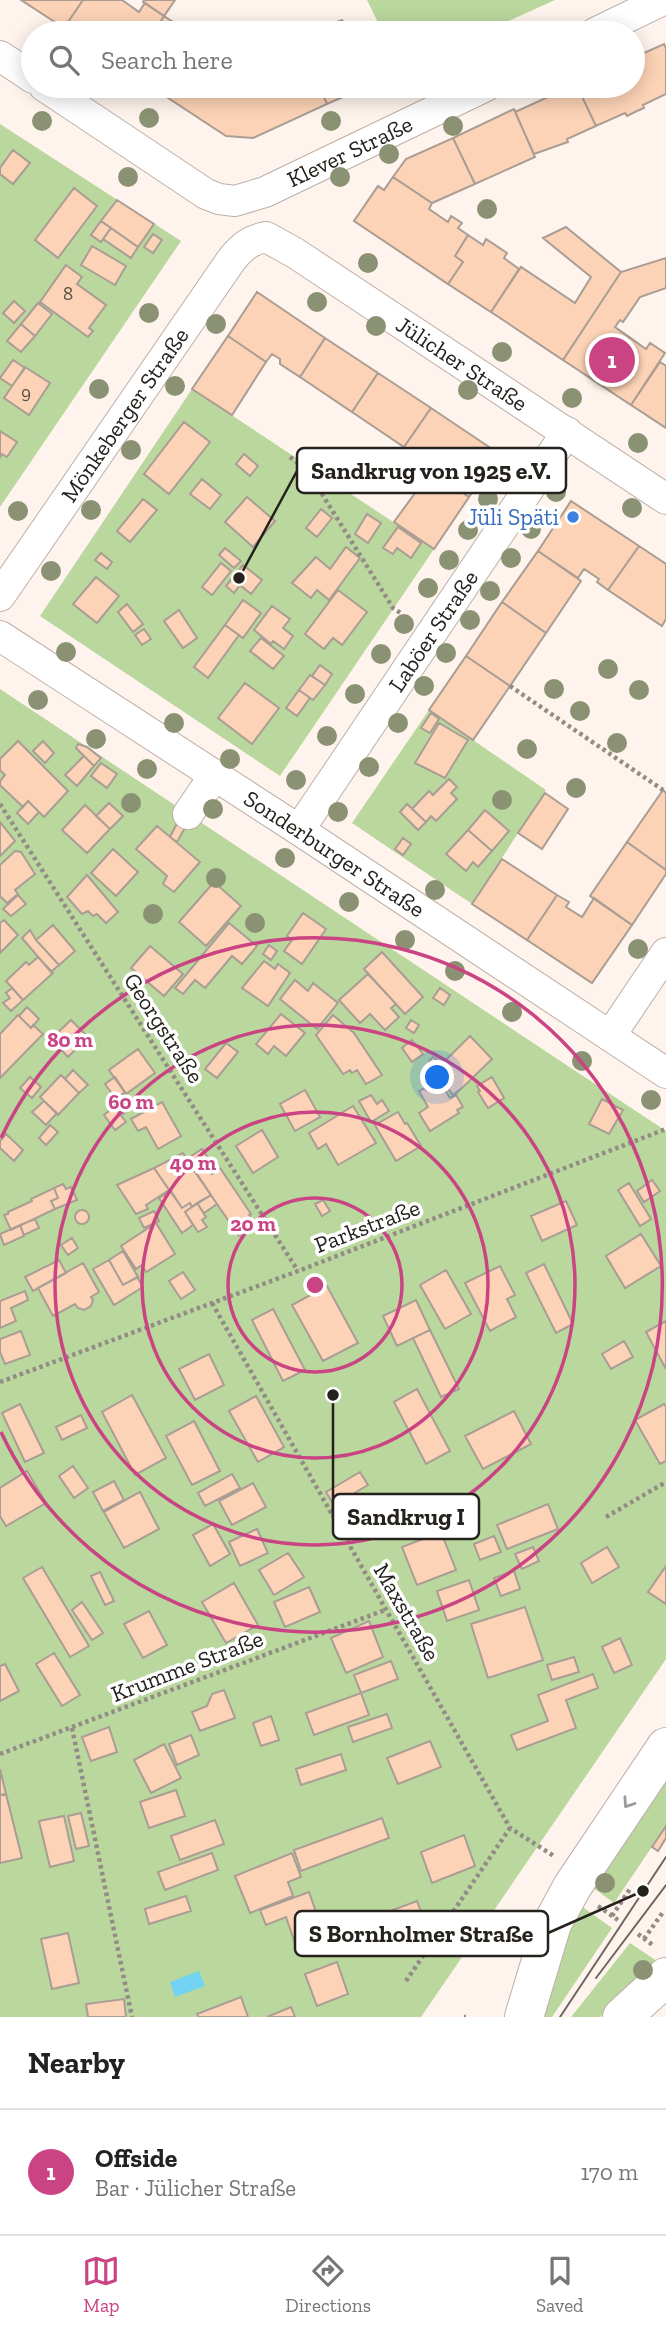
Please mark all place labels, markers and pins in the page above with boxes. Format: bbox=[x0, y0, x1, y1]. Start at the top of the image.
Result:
pin: 1 bbox=[589, 334, 635, 386]
callout: Sandkrug von 1925 e.V. bbox=[297, 448, 566, 493]
place label: Jüli Späti bbox=[467, 503, 559, 531]
marker: Jüli Späti bbox=[565, 509, 581, 525]
centre of rings bbox=[303, 1273, 327, 1297]
callout: Sandkrug I bbox=[333, 1494, 479, 1539]
callout: S Bornholmer Straße bbox=[295, 1911, 548, 1956]

